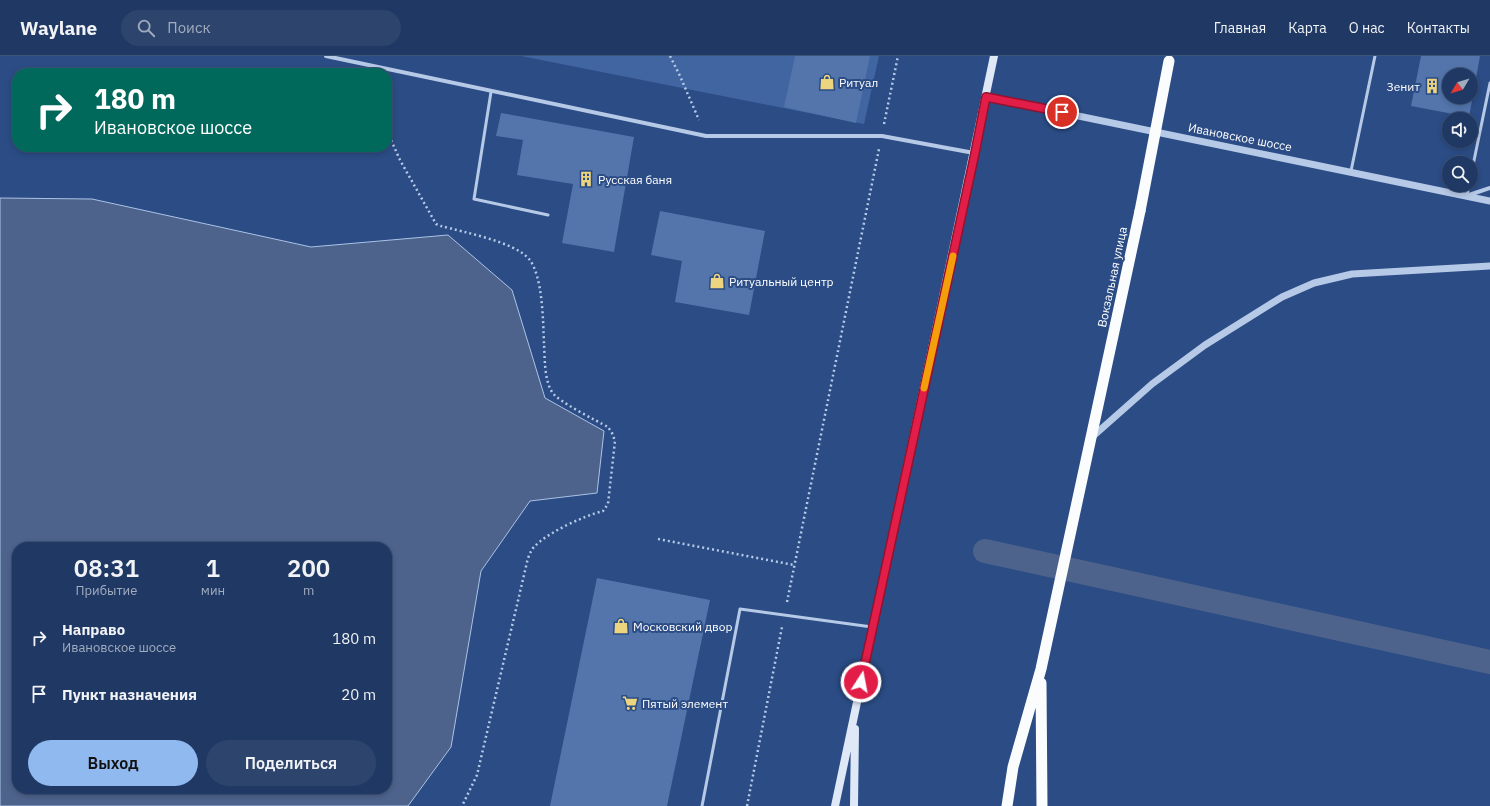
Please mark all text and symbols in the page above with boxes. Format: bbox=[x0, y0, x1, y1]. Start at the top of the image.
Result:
search box bbox=[121, 10, 401, 46]
text: Waylane bbox=[20, 16, 97, 40]
icon: search bbox=[135, 17, 157, 39]
text: Поиск bbox=[167, 18, 211, 37]
text: Главная bbox=[1214, 19, 1266, 37]
text: Карта bbox=[1288, 19, 1327, 37]
text: О нас bbox=[1349, 19, 1385, 37]
text: Контакты bbox=[1407, 19, 1470, 37]
north arrow bbox=[1442, 68, 1478, 104]
map controls bbox=[1442, 68, 1478, 192]
shop icon: Ритуал bbox=[818, 73, 836, 91]
place label: Ритуал bbox=[839, 75, 878, 90]
building icon: Зенит bbox=[1423, 77, 1441, 95]
place label: Зенит bbox=[1387, 79, 1420, 94]
text: 180 m bbox=[94, 80, 176, 117]
icon: right bbox=[28, 84, 80, 136]
pin bbox=[1045, 95, 1079, 129]
icon: arrive bbox=[1051, 101, 1073, 123]
button: sound bbox=[1442, 112, 1478, 148]
text: Ивановское шоссе bbox=[94, 116, 252, 139]
street label: Ивановское шоссе bbox=[1187, 120, 1294, 154]
button: search bbox=[1442, 156, 1478, 192]
building icon: Русская баня bbox=[577, 170, 595, 188]
place label: Русская баня bbox=[598, 172, 672, 187]
street label: Вокзальная улица bbox=[1094, 225, 1130, 329]
shop icon: Ритуальный центр bbox=[708, 272, 726, 290]
place label: Ритуальный центр bbox=[729, 274, 834, 289]
text: 08:31 bbox=[74, 552, 139, 584]
text: 1 bbox=[206, 552, 220, 584]
text: 200 bbox=[287, 552, 330, 584]
text: Прибытие bbox=[76, 582, 137, 599]
text: мин bbox=[201, 582, 225, 599]
text: m bbox=[303, 582, 314, 599]
shop icon: Московский двор bbox=[612, 617, 630, 635]
place label: Московский двор bbox=[633, 619, 732, 634]
text: Направо bbox=[62, 620, 125, 639]
icon: right bbox=[28, 627, 50, 649]
text: 180 m bbox=[332, 629, 376, 648]
text: Ивановское шоссе bbox=[62, 639, 176, 656]
position arrow bbox=[840, 661, 882, 703]
icon: arrive bbox=[28, 683, 50, 705]
text: Пункт назначения bbox=[62, 685, 197, 704]
text: 20 m bbox=[341, 685, 376, 704]
supermarket icon: Пятый элемент bbox=[621, 694, 639, 712]
place label: Пятый элемент bbox=[642, 696, 728, 711]
button: Выход bbox=[28, 740, 198, 786]
button: Поделиться bbox=[206, 740, 376, 786]

